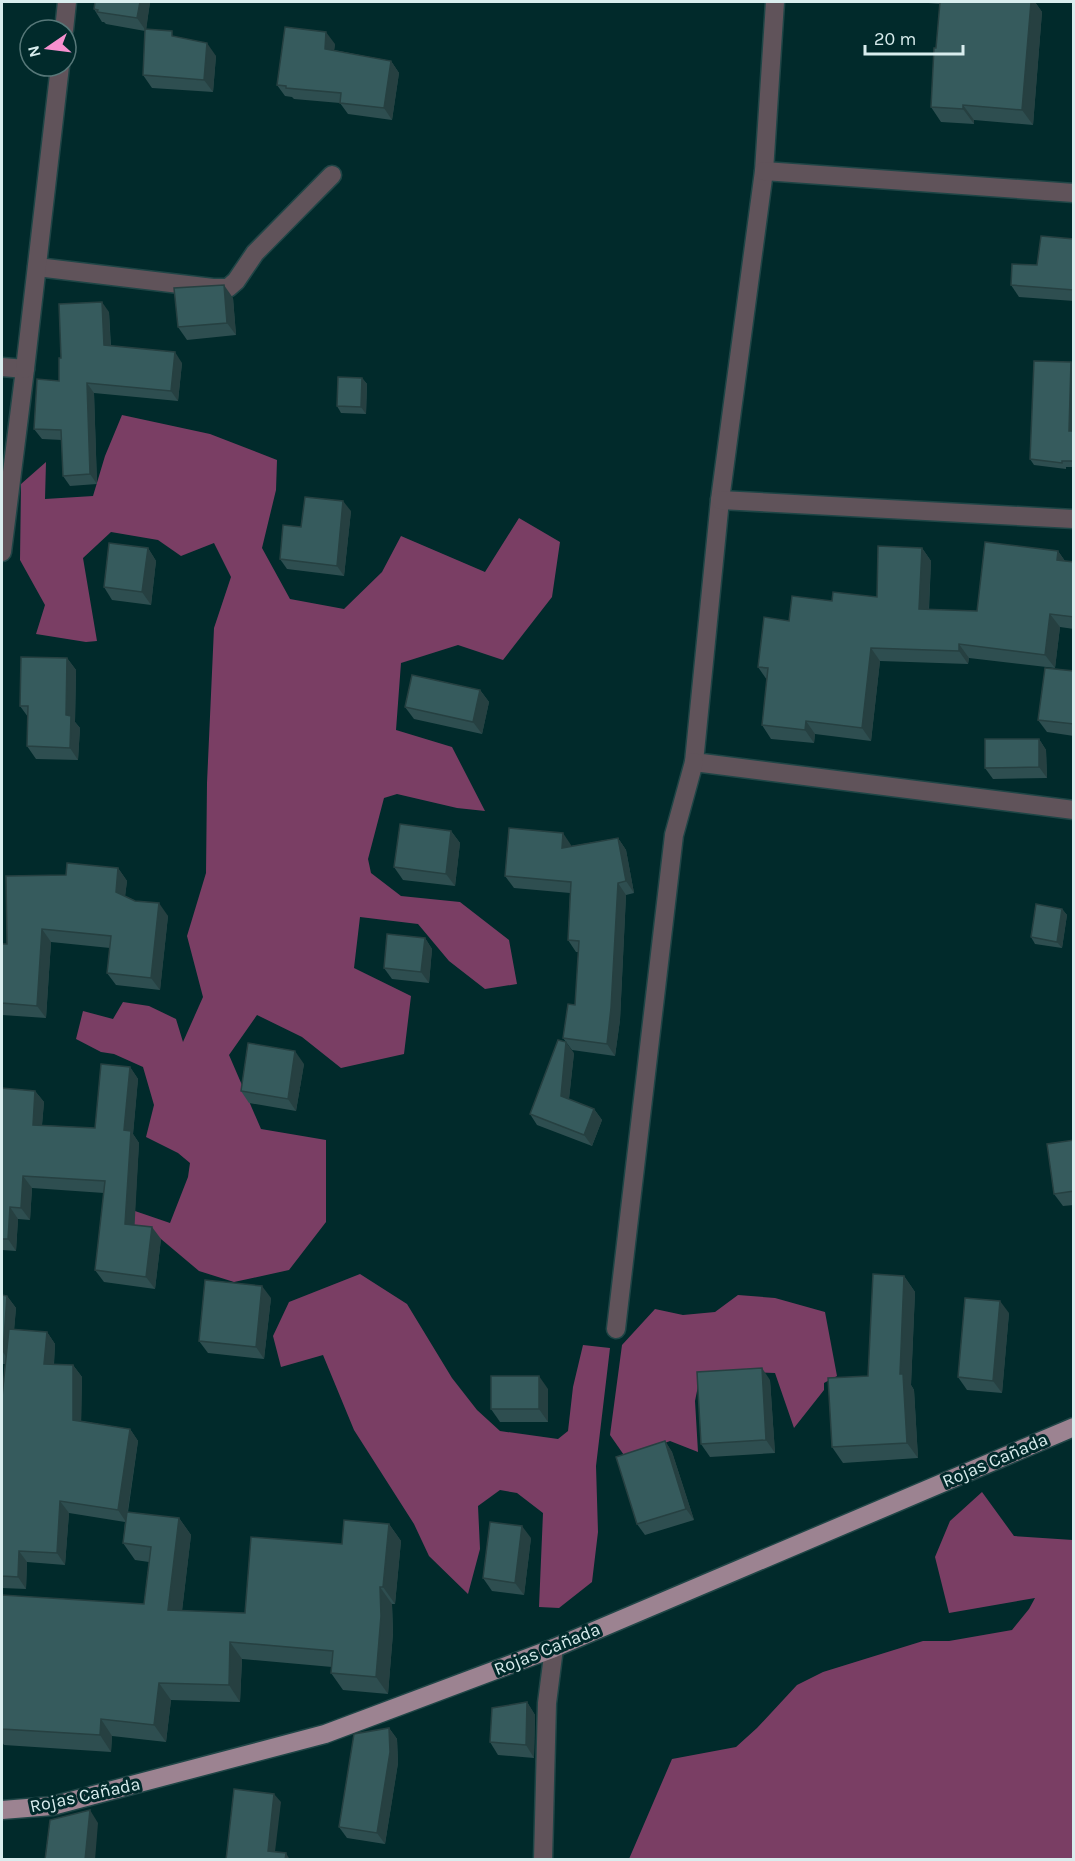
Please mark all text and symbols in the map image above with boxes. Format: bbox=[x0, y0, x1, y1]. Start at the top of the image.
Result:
north arrow bbox=[18, 18, 78, 78]
scale bar bbox=[865, 18, 962, 56]
text: 20 m bbox=[874, 28, 916, 50]
text: N bbox=[23, 44, 45, 59]
street label: Rojas Cañada bbox=[939, 1428, 1051, 1492]
street label: Rojas Cañada bbox=[491, 1618, 603, 1680]
street label: Rojas Cañada bbox=[28, 1773, 142, 1817]

